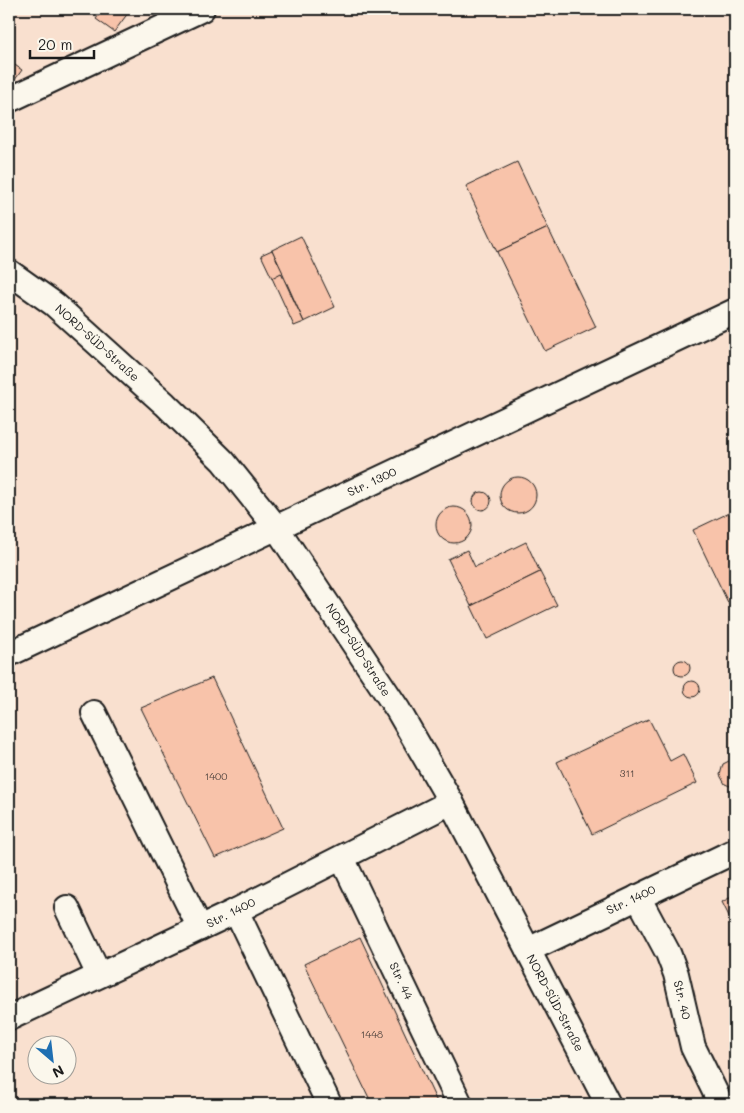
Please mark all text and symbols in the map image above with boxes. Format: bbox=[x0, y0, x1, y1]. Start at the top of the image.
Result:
scale bar bbox=[30, 28, 94, 60]
text: 20 m bbox=[38, 34, 72, 54]
street label: NORD-SÜD-Straße bbox=[52, 300, 143, 384]
street label: Str. 1300 bbox=[344, 462, 399, 499]
street label: NORD-SÜD-Straße bbox=[323, 600, 395, 699]
house number: 311 bbox=[620, 766, 634, 780]
house number: 1400 bbox=[205, 769, 227, 783]
street label: Str. 1400 bbox=[603, 880, 658, 917]
street label: Str. 1400 bbox=[203, 893, 258, 931]
street label: NORD-SÜD-Straße bbox=[523, 951, 588, 1054]
street label: Str. 44 bbox=[386, 959, 418, 1002]
street label: Str. 40 bbox=[671, 979, 695, 1022]
house number: 1448 bbox=[361, 1027, 383, 1041]
north arrow bbox=[28, 1036, 78, 1086]
text: N bbox=[49, 1061, 67, 1083]

